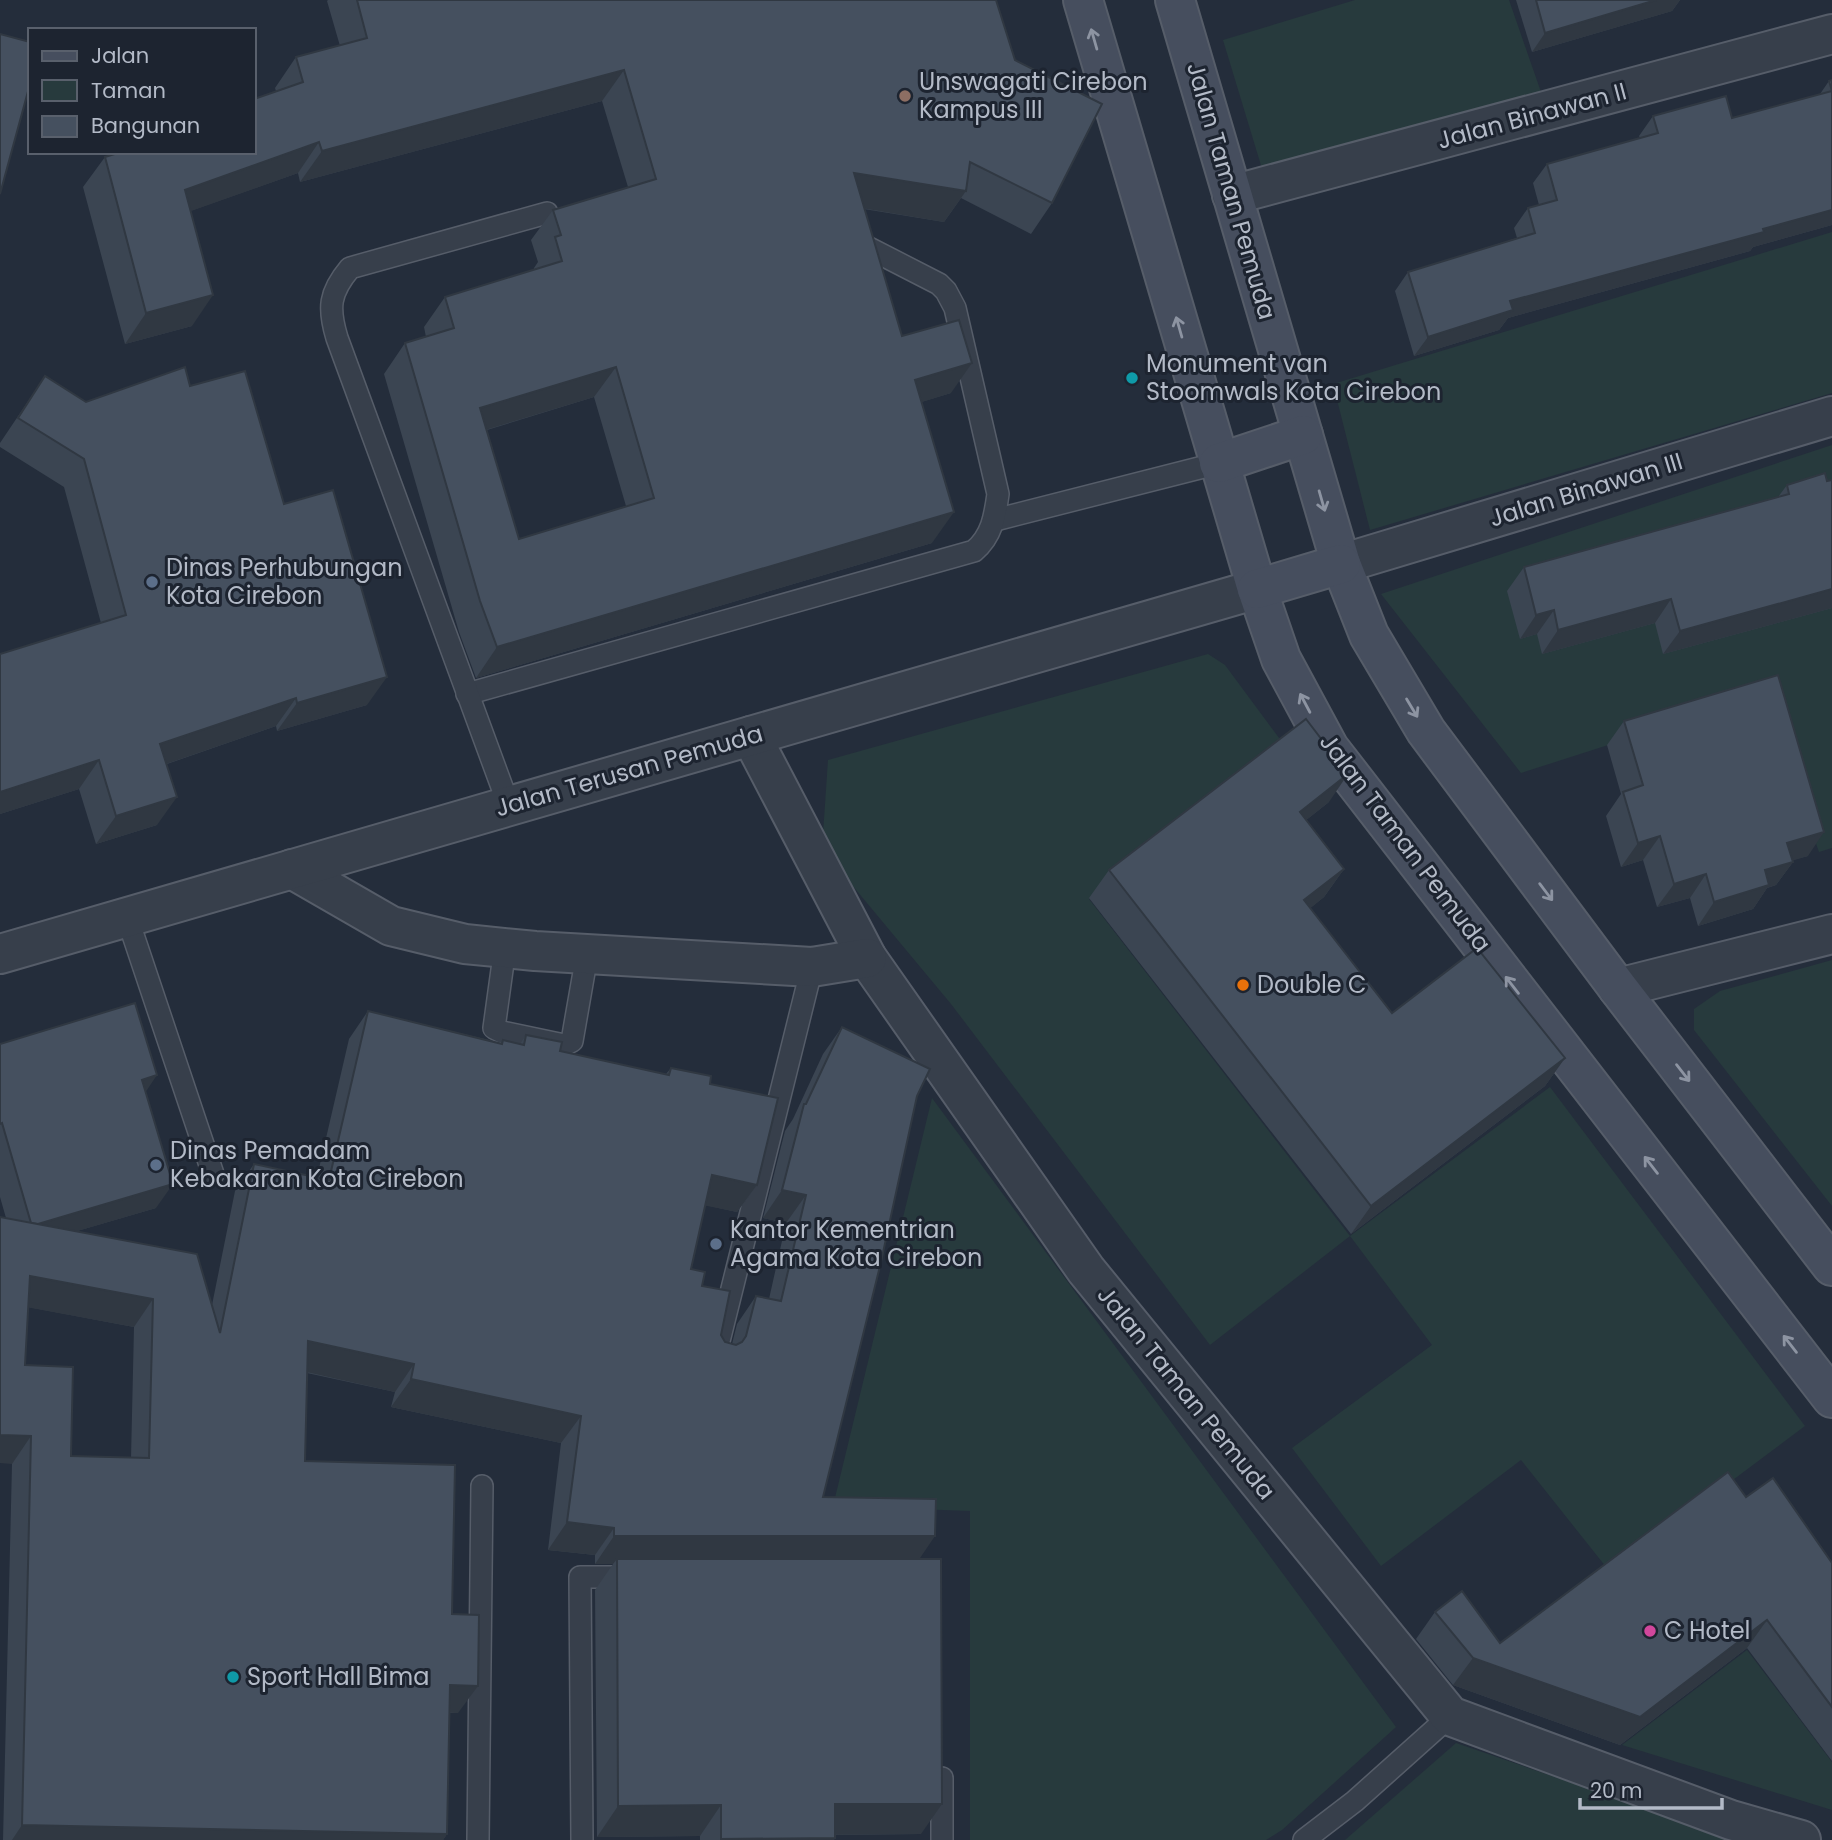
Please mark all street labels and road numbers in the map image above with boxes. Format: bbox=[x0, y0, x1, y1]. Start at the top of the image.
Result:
street label: Jalan Taman Pemuda bbox=[1179, 58, 1284, 323]
street label: Jalan Binawan II bbox=[1434, 74, 1630, 157]
street label: Jalan Binawan III bbox=[1485, 444, 1687, 535]
street label: Jalan Terusan Pemuda bbox=[491, 717, 766, 825]
street label: Jalan Taman Pemuda bbox=[1312, 727, 1499, 959]
street label: Jalan Taman Pemuda bbox=[1090, 1279, 1283, 1506]

